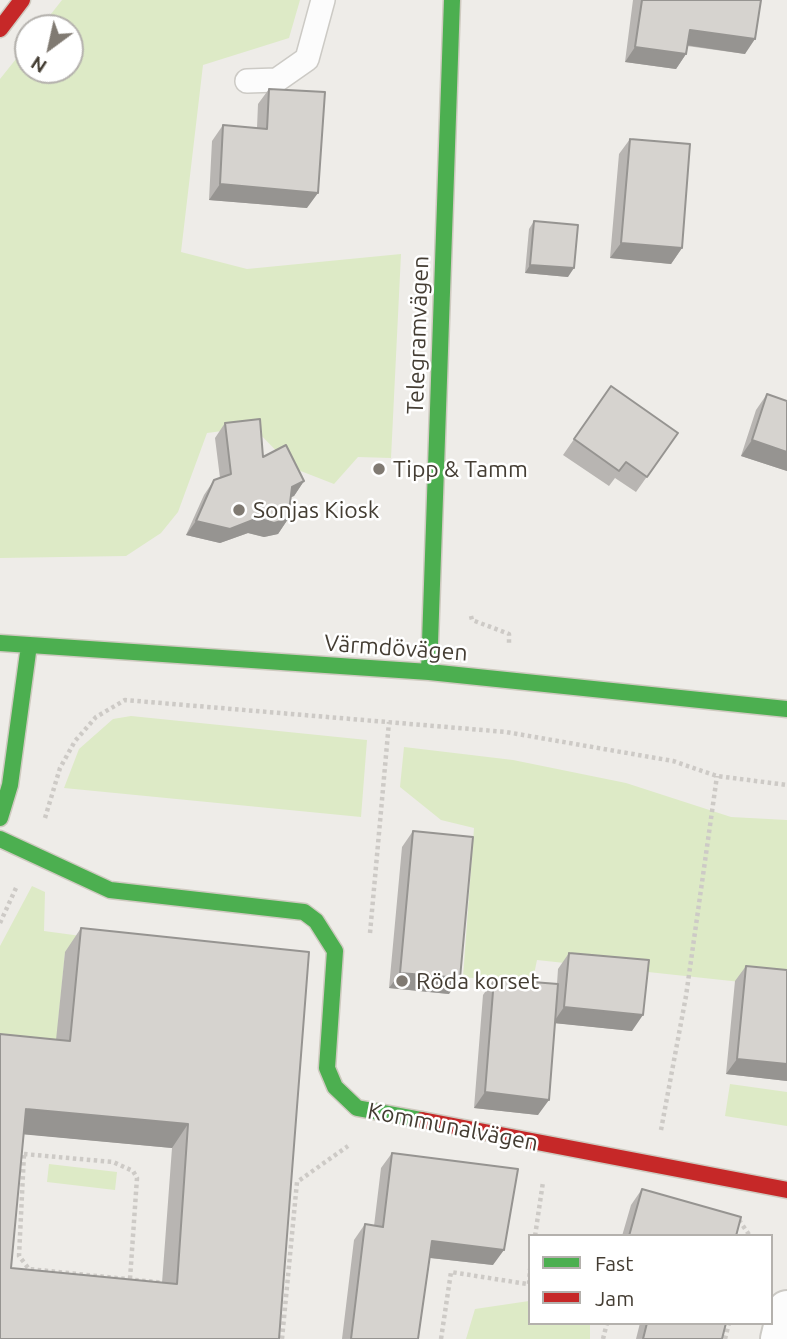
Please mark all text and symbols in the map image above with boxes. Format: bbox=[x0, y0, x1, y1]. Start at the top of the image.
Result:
north arrow bbox=[14, 14, 84, 84]
text: N bbox=[27, 52, 51, 78]
street label: Telegramvägen bbox=[401, 255, 435, 415]
place label: Tipp & Tamm bbox=[393, 455, 528, 483]
marker: Tipp & Tamm bbox=[371, 461, 387, 477]
place label: Sonjas Kiosk bbox=[253, 496, 379, 524]
marker: Sonjas Kiosk bbox=[231, 502, 247, 518]
street label: Värmdövägen bbox=[323, 629, 469, 667]
place label: Röda korset bbox=[416, 967, 539, 995]
marker: Röda korset bbox=[394, 973, 410, 989]
street label: Kommunalvägen bbox=[365, 1097, 541, 1157]
legend bbox=[528, 1234, 773, 1325]
text: Fast bbox=[595, 1251, 633, 1275]
text: Jam bbox=[595, 1286, 634, 1310]

